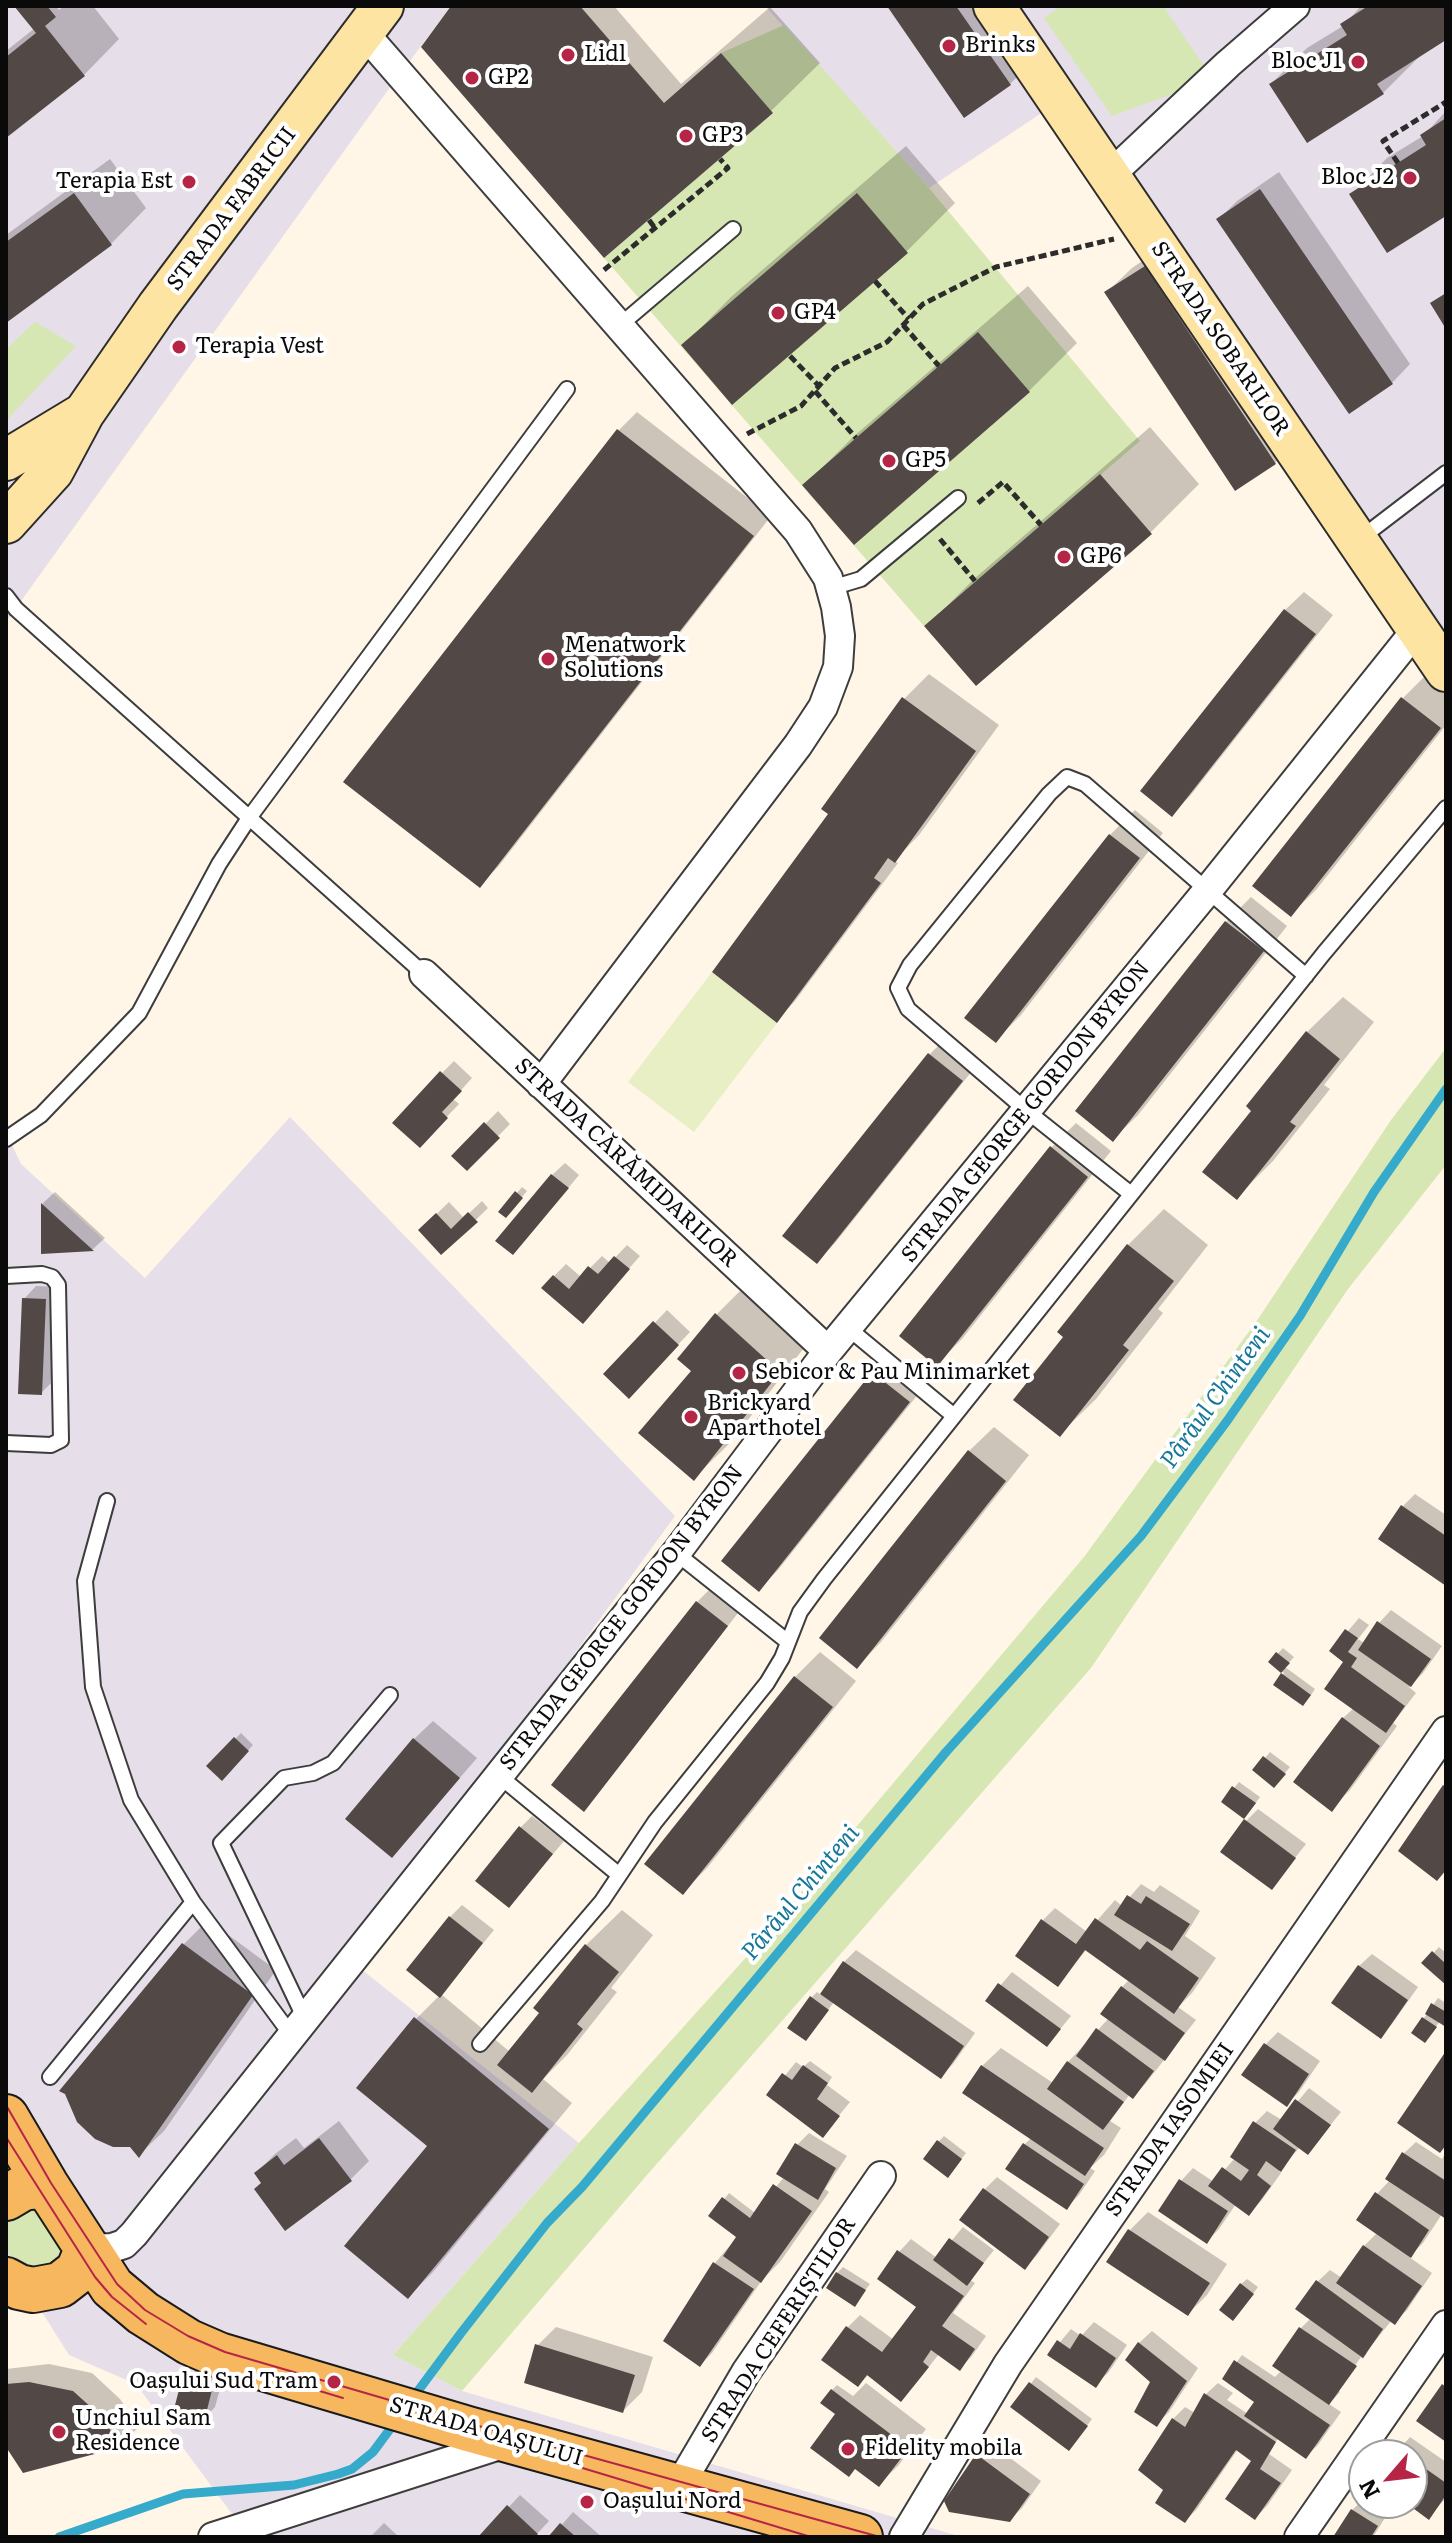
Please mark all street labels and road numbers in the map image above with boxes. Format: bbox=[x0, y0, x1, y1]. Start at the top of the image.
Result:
street label: STRADA FABRICII bbox=[162, 122, 302, 296]
street label: STRADA SOBARILOR bbox=[1145, 237, 1295, 441]
street label: STRADA GEORGE GORDON BYRON bbox=[896, 956, 1156, 1268]
street label: STRADA CĂRĂMIDARILOR bbox=[509, 1053, 743, 1273]
street label: STRADA GEORGE GORDON BYRON bbox=[495, 1460, 749, 1776]
street label: STRADA IASOMIEI bbox=[1100, 2038, 1240, 2222]
street label: STRADA CEFERIȘTILOR bbox=[696, 2212, 862, 2448]
street label: STRADA OAȘULUI bbox=[386, 2392, 586, 2472]

